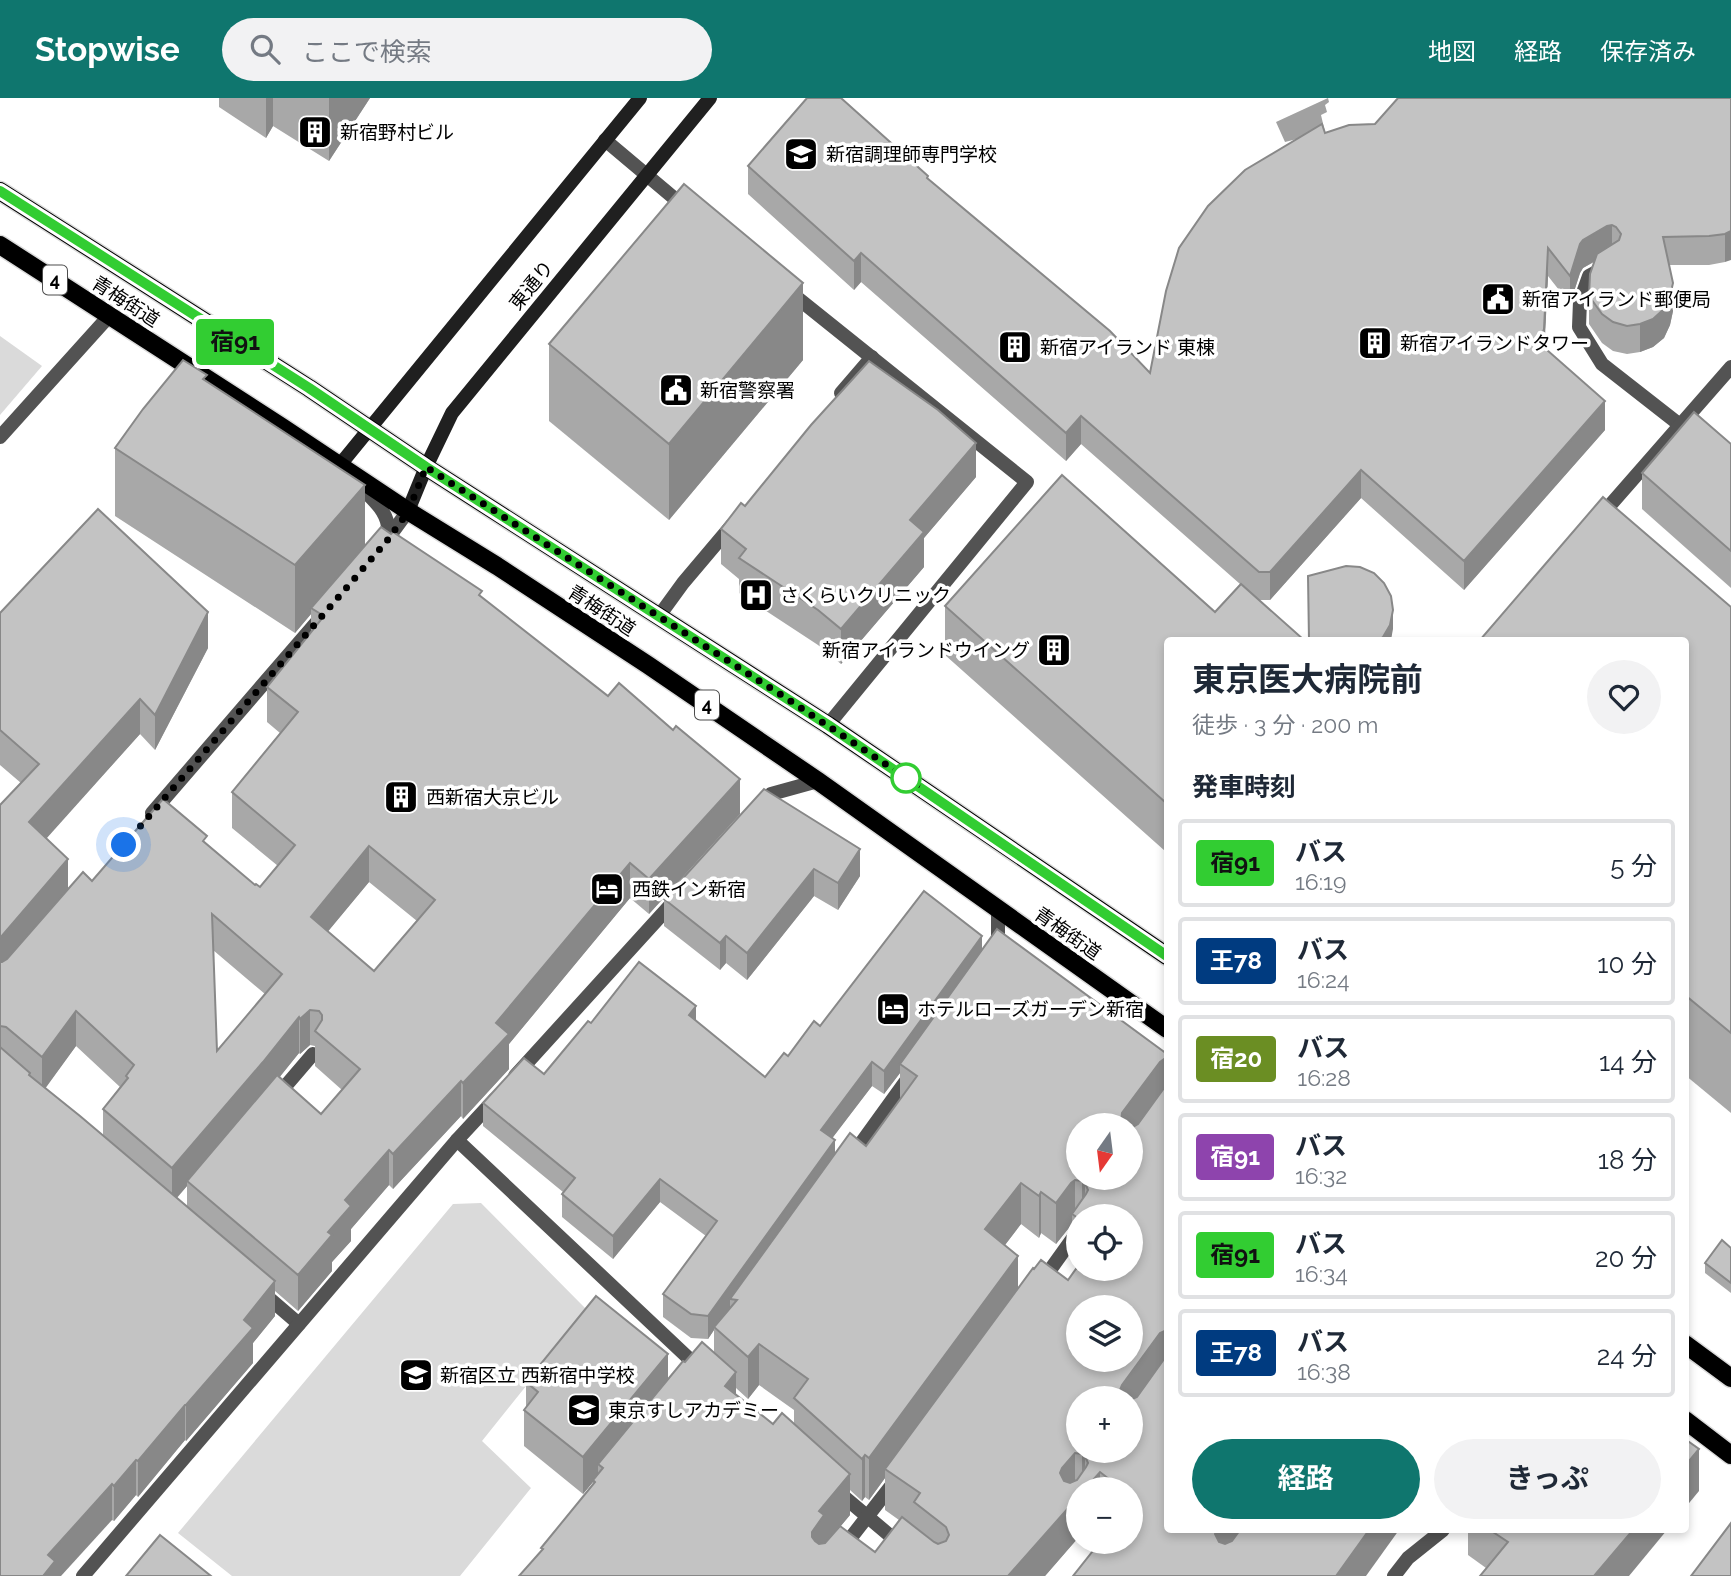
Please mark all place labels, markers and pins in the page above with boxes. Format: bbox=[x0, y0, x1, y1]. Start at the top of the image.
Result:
building icon: 新宿野村ビル bbox=[296, 113, 334, 151]
place label: 新宿野村ビル bbox=[340, 121, 454, 143]
school or university icon: 新宿調理師専門学校 bbox=[782, 135, 820, 173]
place label: 新宿調理師専門学校 bbox=[826, 143, 997, 165]
public building icon: 新宿アイランド郵便局 bbox=[1479, 280, 1517, 318]
place label: 新宿アイランド郵便局 bbox=[1522, 288, 1711, 310]
building icon: 新宿アイランドタワー bbox=[1356, 324, 1394, 362]
building icon: 新宿アイランド 東棟 bbox=[996, 328, 1034, 366]
place label: 新宿アイランドタワー bbox=[1400, 332, 1589, 354]
place label: 新宿アイランド 東棟 bbox=[1040, 336, 1215, 358]
public building icon: 新宿警察署 bbox=[657, 371, 695, 409]
place label: 新宿警察署 bbox=[700, 379, 795, 401]
hospital icon: さくらいクリニック bbox=[737, 576, 775, 614]
place label: さくらいクリニック bbox=[780, 584, 951, 606]
building icon: 新宿アイランドウイング bbox=[1035, 631, 1073, 669]
place label: 新宿アイランドウイング bbox=[822, 639, 1030, 661]
unlabelled marker bbox=[891, 763, 921, 793]
building icon: 西新宿大京ビル bbox=[382, 778, 420, 816]
place label: 西新宿大京ビル bbox=[426, 786, 559, 808]
hotel icon: 西鉄イン新宿 bbox=[588, 870, 626, 908]
place label: 西鉄イン新宿 bbox=[632, 878, 746, 900]
hotel icon: ホテルローズガーデン新宿 bbox=[874, 990, 912, 1028]
place label: ホテルローズガーデン新宿 bbox=[917, 998, 1144, 1020]
school or university icon: 新宿区立 西新宿中学校 bbox=[397, 1356, 435, 1394]
place label: 新宿区立 西新宿中学校 bbox=[440, 1364, 635, 1386]
school or university icon: 東京すしアカデミー bbox=[565, 1391, 603, 1429]
place label: 東京すしアカデミー bbox=[608, 1399, 779, 1421]

